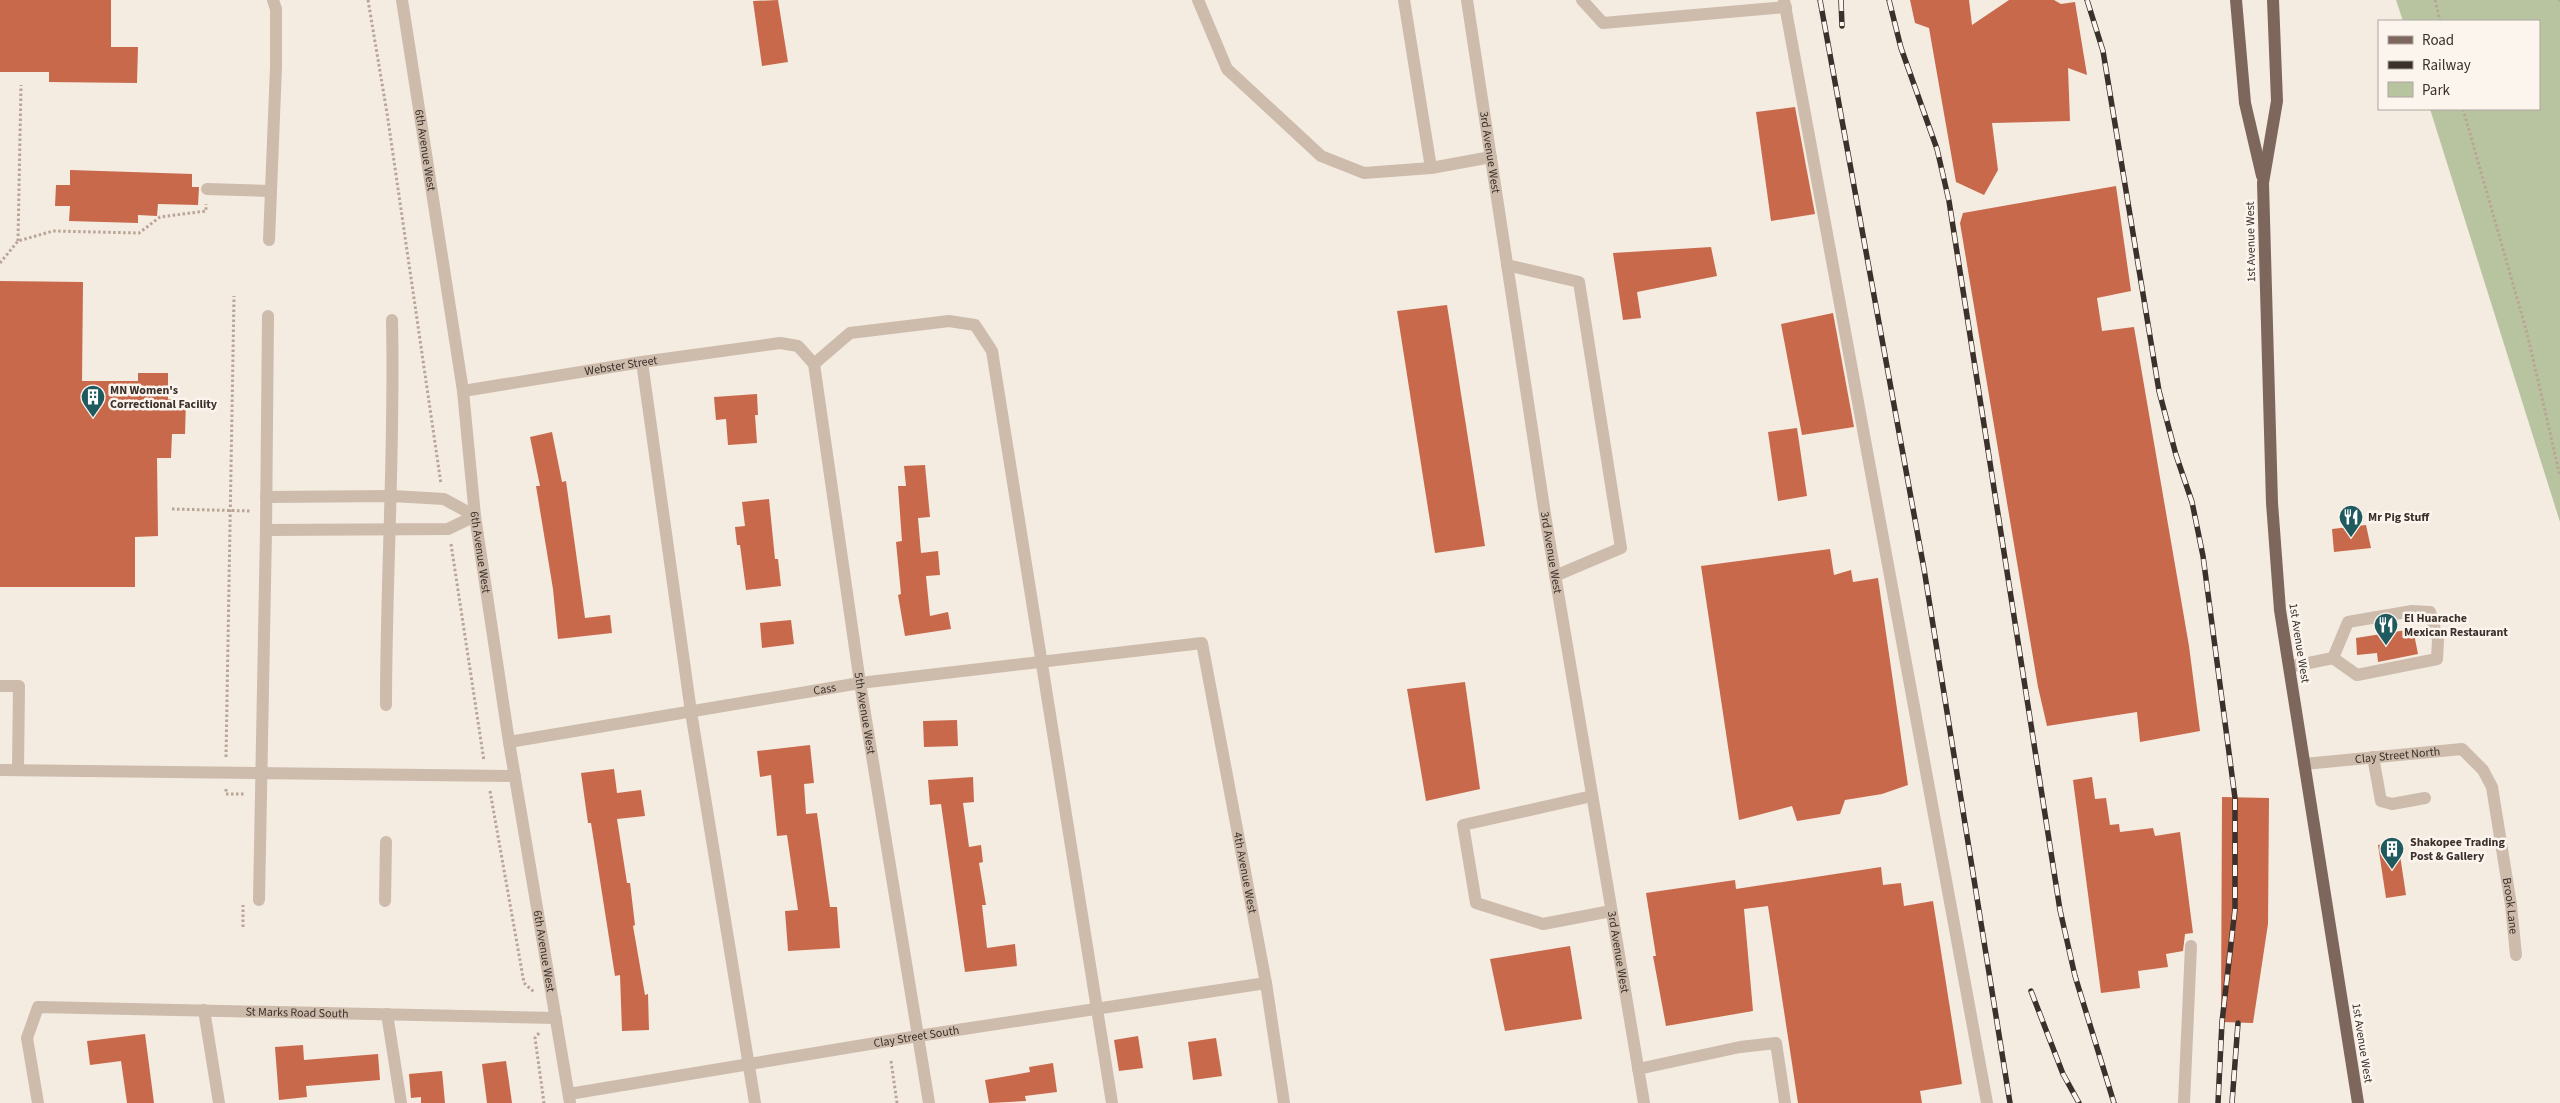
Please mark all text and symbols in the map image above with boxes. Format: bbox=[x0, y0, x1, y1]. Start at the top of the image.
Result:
legend bbox=[2378, 20, 2540, 110]
text: Road bbox=[2422, 30, 2454, 51]
text: Railway bbox=[2422, 55, 2471, 76]
text: Park bbox=[2422, 80, 2451, 101]
street label: 6th Avenue West bbox=[411, 108, 440, 192]
street label: 3rd Avenue West bbox=[1475, 110, 1505, 194]
street label: 1st Avenue West bbox=[2242, 201, 2260, 283]
street label: Webster Street bbox=[583, 351, 658, 380]
place label: MN Women's Correctional Facility bbox=[110, 382, 218, 413]
building icon: MN Women's Correctional Facility bbox=[80, 384, 106, 418]
restaurant icon: Mr Pig Stuff bbox=[2338, 504, 2364, 538]
place label: Mr Pig Stuff bbox=[2368, 509, 2430, 526]
street label: 3rd Avenue West bbox=[1536, 510, 1567, 595]
street label: 6th Avenue West bbox=[466, 511, 495, 594]
street label: 1st Avenue West bbox=[2284, 602, 2314, 684]
place label: El Huarache Mexican Restaurant bbox=[2404, 610, 2508, 641]
restaurant icon: El Huarache Mexican Restaurant bbox=[2373, 612, 2399, 646]
street label: 5th Avenue West bbox=[850, 671, 880, 755]
street label: Cass bbox=[812, 679, 837, 699]
street label: Clay Street North bbox=[2354, 743, 2441, 768]
street label: 4th Avenue West bbox=[1229, 831, 1261, 915]
place label: Shakopee Trading Post & Gallery bbox=[2410, 834, 2505, 865]
building icon: Shakopee Trading Post & Gallery bbox=[2379, 836, 2405, 870]
street label: Brook Lane bbox=[2498, 876, 2522, 935]
street label: 6th Avenue West bbox=[529, 909, 560, 993]
street label: 3rd Avenue West bbox=[1603, 910, 1634, 994]
street label: 1st Avenue West bbox=[2347, 1002, 2377, 1084]
street label: St Marks Road South bbox=[245, 1003, 349, 1022]
street label: Clay Street South bbox=[872, 1021, 960, 1052]

